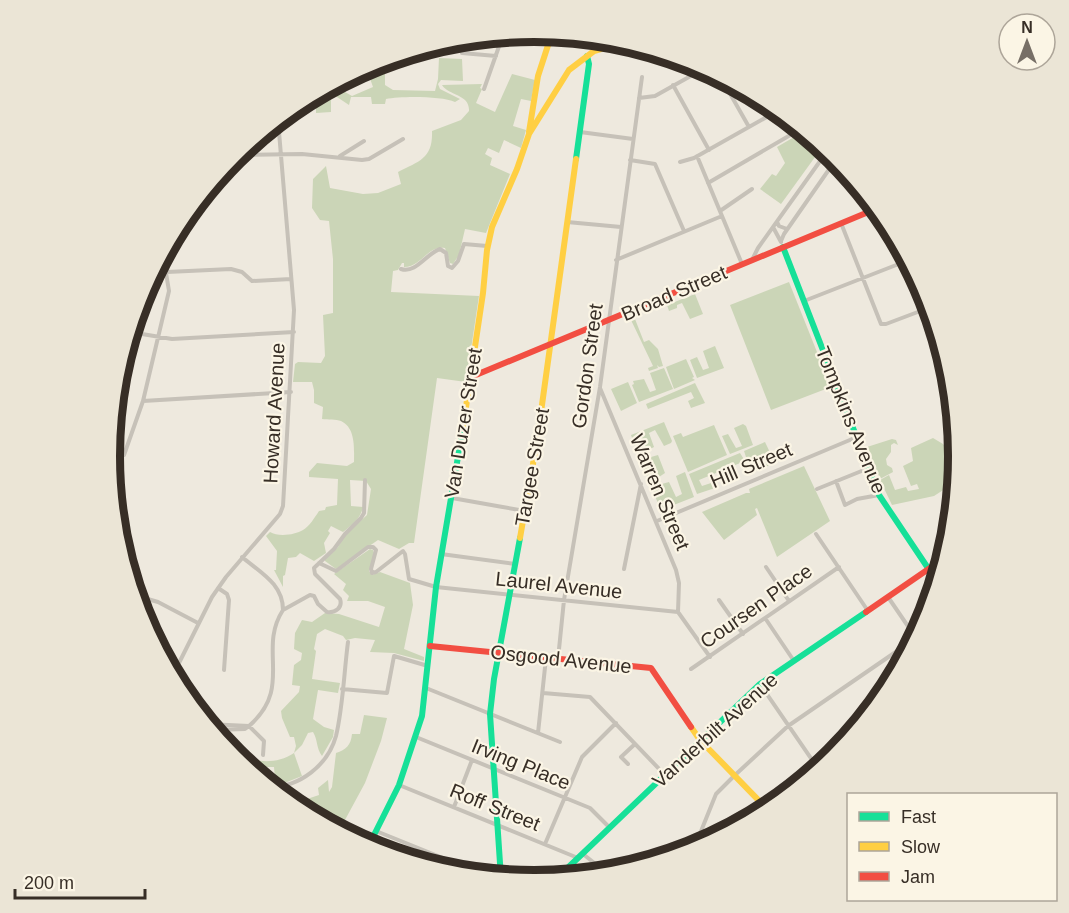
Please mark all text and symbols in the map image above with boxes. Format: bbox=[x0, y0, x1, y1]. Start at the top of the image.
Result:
north arrow bbox=[997, 12, 1057, 72]
text: N bbox=[1021, 19, 1033, 36]
street label: Broad Street bbox=[618, 261, 730, 325]
street label: Gordon Street bbox=[567, 302, 607, 430]
street label: Howard Avenue bbox=[259, 342, 289, 484]
street label: Tompkins Avenue bbox=[812, 343, 890, 497]
street label: Van Duzer Street bbox=[440, 346, 486, 500]
street label: Targee Street bbox=[511, 406, 553, 528]
street label: Warren Street bbox=[626, 431, 694, 554]
street label: Hill Street bbox=[707, 438, 796, 492]
street label: Coursen Place bbox=[696, 559, 816, 653]
street label: Laurel Avenue bbox=[494, 567, 624, 603]
street label: Osgood Avenue bbox=[489, 641, 633, 677]
street label: Vanderbilt Avenue bbox=[648, 668, 782, 792]
street label: Irving Place bbox=[468, 734, 574, 794]
street label: Roff Street bbox=[447, 779, 544, 835]
legend bbox=[847, 793, 1057, 901]
text: Fast bbox=[901, 807, 936, 827]
text: Slow bbox=[901, 837, 941, 857]
scale bar bbox=[15, 862, 146, 900]
text: Jam bbox=[901, 867, 935, 887]
text: 200 m bbox=[24, 873, 74, 893]

